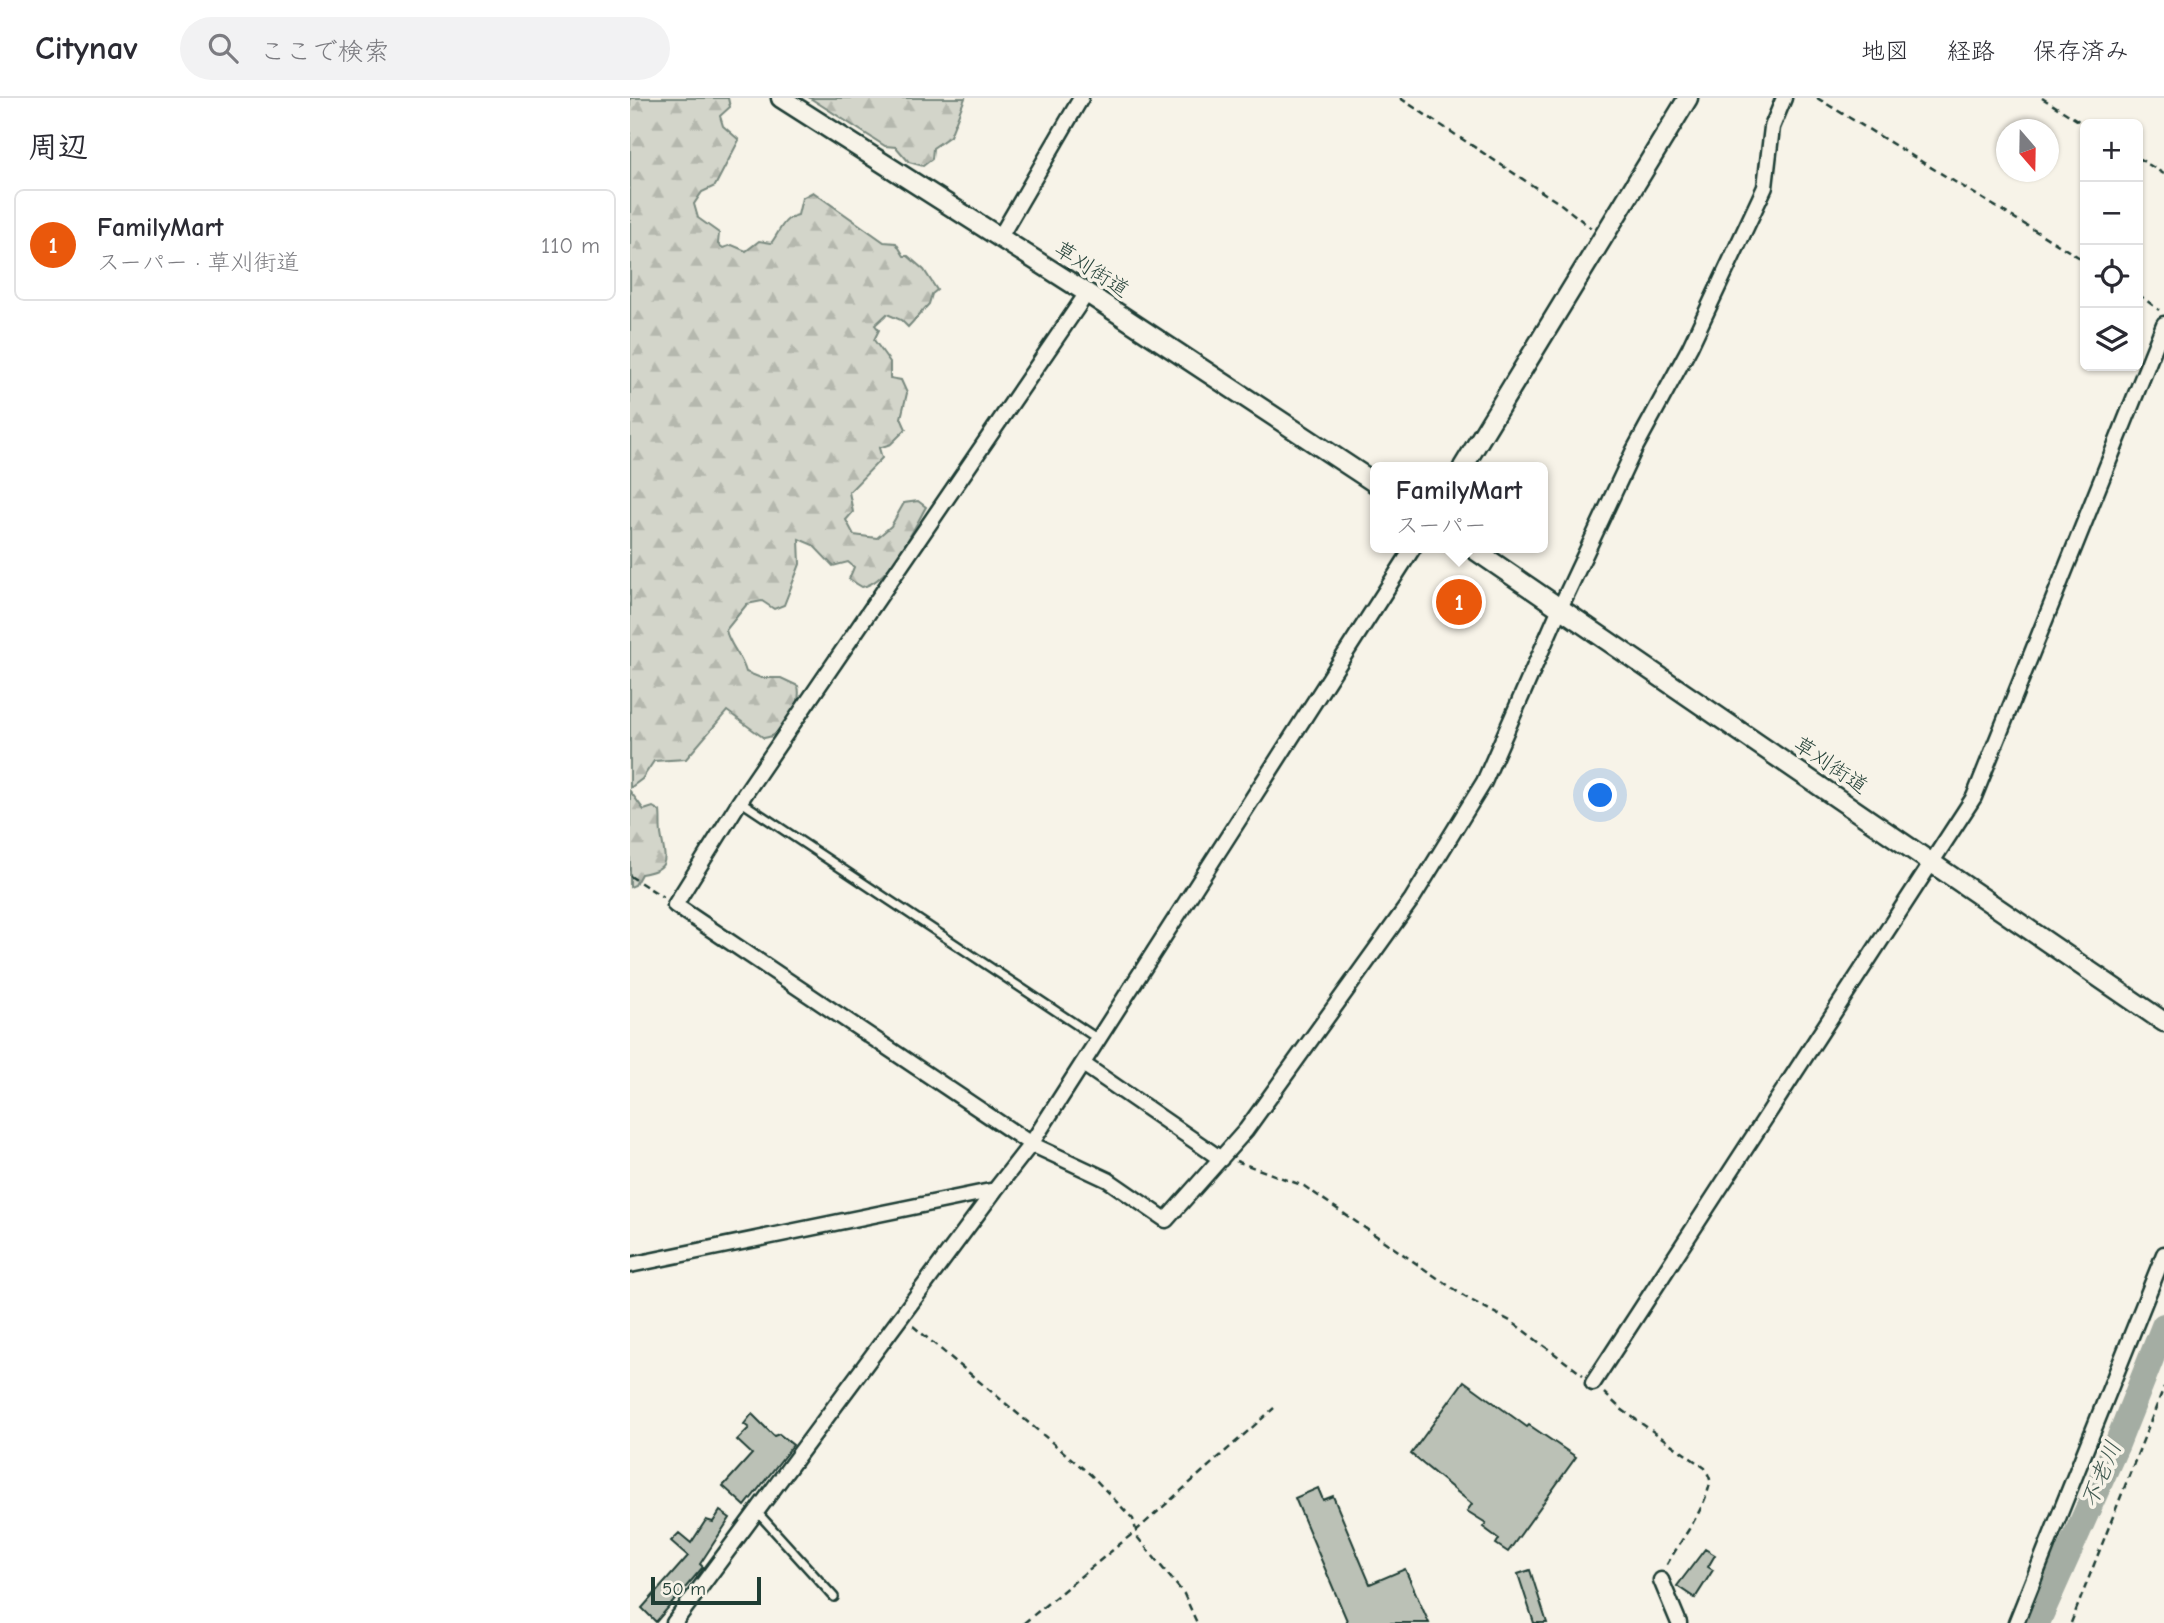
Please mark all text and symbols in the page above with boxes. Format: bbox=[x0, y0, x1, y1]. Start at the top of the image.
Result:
search box bbox=[180, 17, 670, 80]
text: Citynav bbox=[35, 29, 138, 67]
icon: search bbox=[204, 29, 242, 67]
text: ここで検索 bbox=[260, 37, 390, 67]
text: 地図 bbox=[1861, 37, 1909, 65]
text: 経路 bbox=[1947, 37, 1995, 65]
text: 保存済み bbox=[2033, 37, 2129, 65]
north arrow bbox=[1996, 119, 2059, 182]
map controls bbox=[2080, 119, 2143, 371]
button: + bbox=[2080, 119, 2143, 182]
text: 周辺 bbox=[28, 130, 88, 165]
button: − bbox=[2080, 182, 2143, 245]
text: FamilyMart bbox=[97, 213, 224, 243]
text: 1 bbox=[48, 232, 58, 259]
text: 110 m bbox=[541, 232, 600, 259]
street label: 草刈街道 bbox=[1050, 236, 1134, 302]
button: locate bbox=[2080, 245, 2143, 308]
text: スーパー · 草刈街道 bbox=[97, 249, 300, 276]
button: layers bbox=[2080, 308, 2143, 371]
popup bbox=[1370, 462, 1548, 553]
text: FamilyMart bbox=[1396, 476, 1522, 506]
text: スーパー bbox=[1396, 512, 1487, 539]
pin: 1 bbox=[1436, 576, 1482, 628]
street label: 草刈街道 bbox=[1789, 732, 1873, 798]
your location bbox=[1583, 778, 1617, 812]
water label: 不老川 bbox=[2075, 1437, 2127, 1511]
scale bar bbox=[651, 1574, 761, 1606]
text: 50 m bbox=[662, 1578, 706, 1600]

